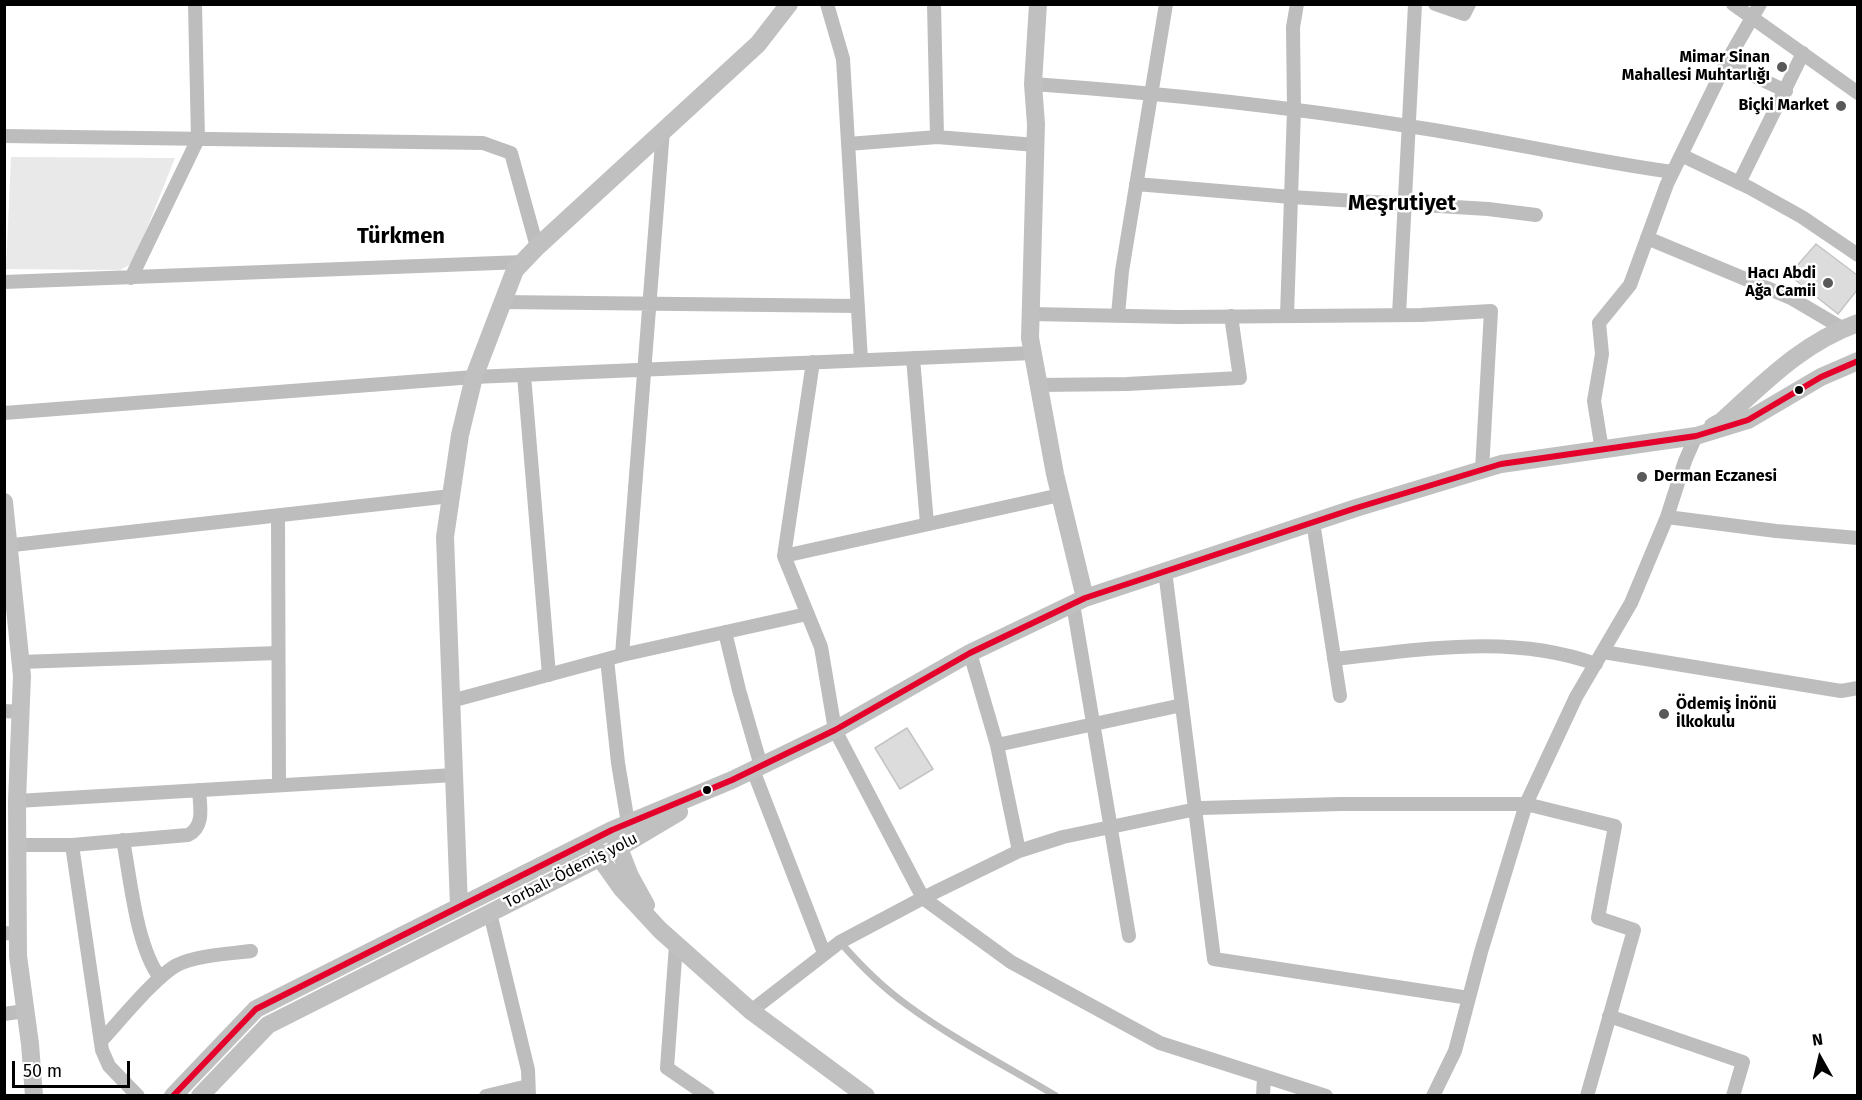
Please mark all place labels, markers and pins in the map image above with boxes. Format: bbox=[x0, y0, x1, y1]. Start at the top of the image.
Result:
place label: Mimar Sinan Mahallesi Muhtarlığı bbox=[1622, 48, 1770, 86]
marker: Mimar Sinan Mahallesi Muhtarlığı bbox=[1775, 60, 1789, 74]
place label: Biçki Market bbox=[1738, 96, 1829, 116]
marker: Biçki Market bbox=[1834, 99, 1848, 113]
place label: Hacı Abdi Ağa Camii bbox=[1745, 264, 1816, 302]
marker: Hacı Abdi Ağa Camii bbox=[1821, 276, 1835, 290]
unlabelled marker bbox=[1793, 384, 1805, 396]
place label: Derman Eczanesi bbox=[1654, 467, 1777, 487]
marker: Derman Eczanesi bbox=[1635, 470, 1649, 484]
place label: Ödemiş İnönü İlkokulu bbox=[1676, 695, 1777, 733]
marker: Ödemiş İnönü İlkokulu bbox=[1657, 707, 1671, 721]
unlabelled marker bbox=[701, 784, 713, 796]

